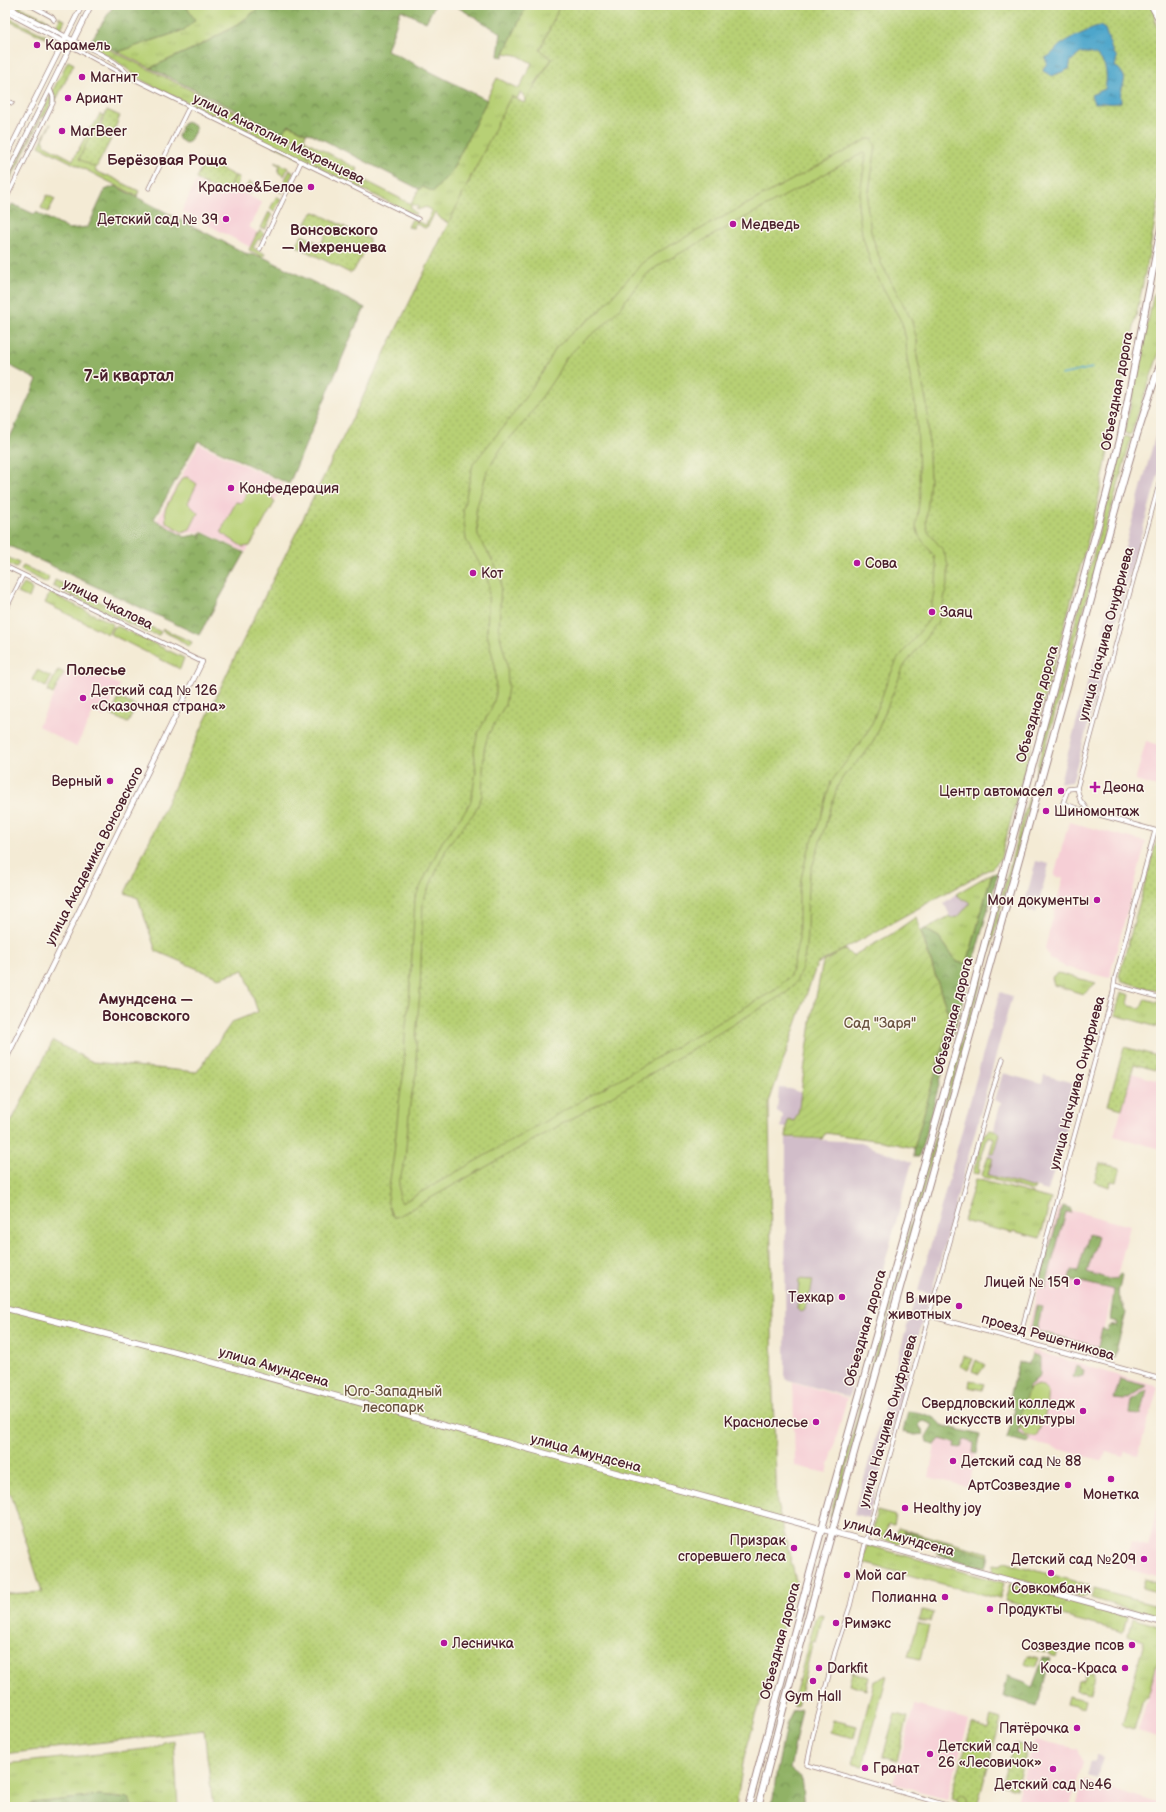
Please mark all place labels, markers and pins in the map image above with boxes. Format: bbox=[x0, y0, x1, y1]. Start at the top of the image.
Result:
place label: Карамель bbox=[45, 37, 110, 54]
marker: Карамель bbox=[32, 40, 42, 50]
place label: Магнит bbox=[90, 69, 138, 86]
marker: Магнит bbox=[77, 72, 87, 82]
place label: Ариант bbox=[75, 90, 123, 107]
marker: Ариант bbox=[63, 93, 73, 103]
place label: МагBeer bbox=[70, 123, 128, 140]
marker: МагBeer bbox=[57, 126, 67, 136]
place label: Красное&Белое bbox=[198, 179, 303, 196]
marker: Красное&Белое bbox=[306, 182, 316, 192]
place label: Детский сад № 39 bbox=[97, 211, 218, 228]
marker: Детский сад № 39 bbox=[221, 214, 231, 224]
place label: Медведь bbox=[741, 216, 800, 233]
marker: Медведь bbox=[728, 219, 738, 229]
place label: Конфедерация bbox=[239, 480, 339, 497]
marker: Конфедерация bbox=[226, 483, 236, 493]
place label: Сова bbox=[865, 555, 898, 572]
marker: Сова bbox=[852, 558, 862, 568]
place label: Кот bbox=[481, 565, 504, 582]
marker: Кот bbox=[468, 568, 478, 578]
place label: Заяц bbox=[940, 604, 973, 621]
marker: Заяц bbox=[927, 607, 937, 617]
place label: Детский сад № 126 «Сказочная страна» bbox=[91, 682, 226, 715]
marker: Детский сад № 126 «Сказочная страна» bbox=[78, 693, 88, 703]
place label: Верный bbox=[51, 773, 102, 790]
marker: Верный bbox=[105, 776, 115, 786]
place label: Деона bbox=[1103, 779, 1145, 796]
marker: Деона bbox=[1090, 782, 1100, 792]
place label: Центр автомасел bbox=[939, 783, 1053, 800]
marker: Центр автомасел bbox=[1056, 786, 1066, 796]
place label: Шиномонтаж bbox=[1054, 803, 1140, 820]
marker: Шиномонтаж bbox=[1041, 806, 1051, 816]
place label: Мои документы bbox=[987, 892, 1089, 909]
marker: Мои документы bbox=[1092, 895, 1102, 905]
place label: Лицей № 159 bbox=[983, 1274, 1069, 1291]
marker: Лицей № 159 bbox=[1072, 1277, 1082, 1287]
place label: Техкар bbox=[788, 1289, 834, 1306]
place label: В мире животных bbox=[888, 1290, 952, 1323]
marker: Техкар bbox=[837, 1292, 847, 1302]
marker: В мире животных bbox=[954, 1301, 964, 1311]
place label: Свердловский колледж искусств и культуры bbox=[922, 1395, 1075, 1428]
marker: Свердловский колледж искусств и культуры bbox=[1078, 1406, 1088, 1416]
place label: Краснолесье bbox=[723, 1414, 808, 1431]
marker: Краснолесье bbox=[811, 1417, 821, 1427]
place label: Детский сад № 88 bbox=[961, 1453, 1081, 1470]
marker: Детский сад № 88 bbox=[948, 1456, 958, 1466]
marker: Монетка bbox=[1106, 1474, 1116, 1484]
place label: АртСозвездие bbox=[967, 1477, 1060, 1494]
marker: АртСозвездие bbox=[1063, 1480, 1073, 1490]
place label: Монетка bbox=[1083, 1486, 1140, 1503]
place label: Healthy joy bbox=[913, 1500, 982, 1517]
marker: Healthy joy bbox=[900, 1503, 910, 1513]
place label: Призрак сгоревшего леса bbox=[678, 1532, 787, 1565]
marker: Призрак сгоревшего леса bbox=[789, 1543, 799, 1553]
place label: Детский сад №209 bbox=[1011, 1551, 1136, 1568]
marker: Детский сад №209 bbox=[1139, 1554, 1149, 1564]
place label: Мой car bbox=[855, 1567, 907, 1584]
marker: Совкомбанк bbox=[1046, 1568, 1056, 1578]
marker: Мой car bbox=[842, 1570, 852, 1580]
place label: Совкомбанк bbox=[1011, 1580, 1091, 1597]
place label: Полианна bbox=[871, 1589, 938, 1606]
marker: Полианна bbox=[940, 1592, 950, 1602]
place label: Продукты bbox=[998, 1601, 1062, 1618]
marker: Продукты bbox=[985, 1604, 995, 1614]
place label: Римэкс bbox=[844, 1615, 891, 1632]
marker: Римэкс bbox=[831, 1618, 841, 1628]
place label: Лесничка bbox=[451, 1635, 515, 1652]
place label: Созвездие псов bbox=[1021, 1637, 1125, 1654]
marker: Лесничка bbox=[439, 1638, 449, 1648]
marker: Созвездие псов bbox=[1127, 1640, 1137, 1650]
place label: Darkfit bbox=[827, 1660, 869, 1677]
place label: Коса-Краса bbox=[1040, 1660, 1118, 1677]
marker: Darkfit bbox=[814, 1663, 824, 1673]
marker: Коса-Краса bbox=[1120, 1663, 1130, 1673]
marker: Gym Hall bbox=[808, 1676, 818, 1686]
place label: Gym Hall bbox=[785, 1688, 841, 1705]
place label: Пятёрочка bbox=[999, 1720, 1070, 1737]
marker: Пятёрочка bbox=[1072, 1723, 1082, 1733]
place label: Детский сад № 26 «Лесовичок» bbox=[938, 1738, 1042, 1771]
marker: Детский сад № 26 «Лесовичок» bbox=[925, 1749, 935, 1759]
place label: Гранат bbox=[873, 1760, 920, 1777]
marker: Гранат bbox=[860, 1763, 870, 1773]
marker: Детский сад №46 bbox=[1048, 1764, 1058, 1774]
place label: Детский сад №46 bbox=[994, 1776, 1112, 1793]

